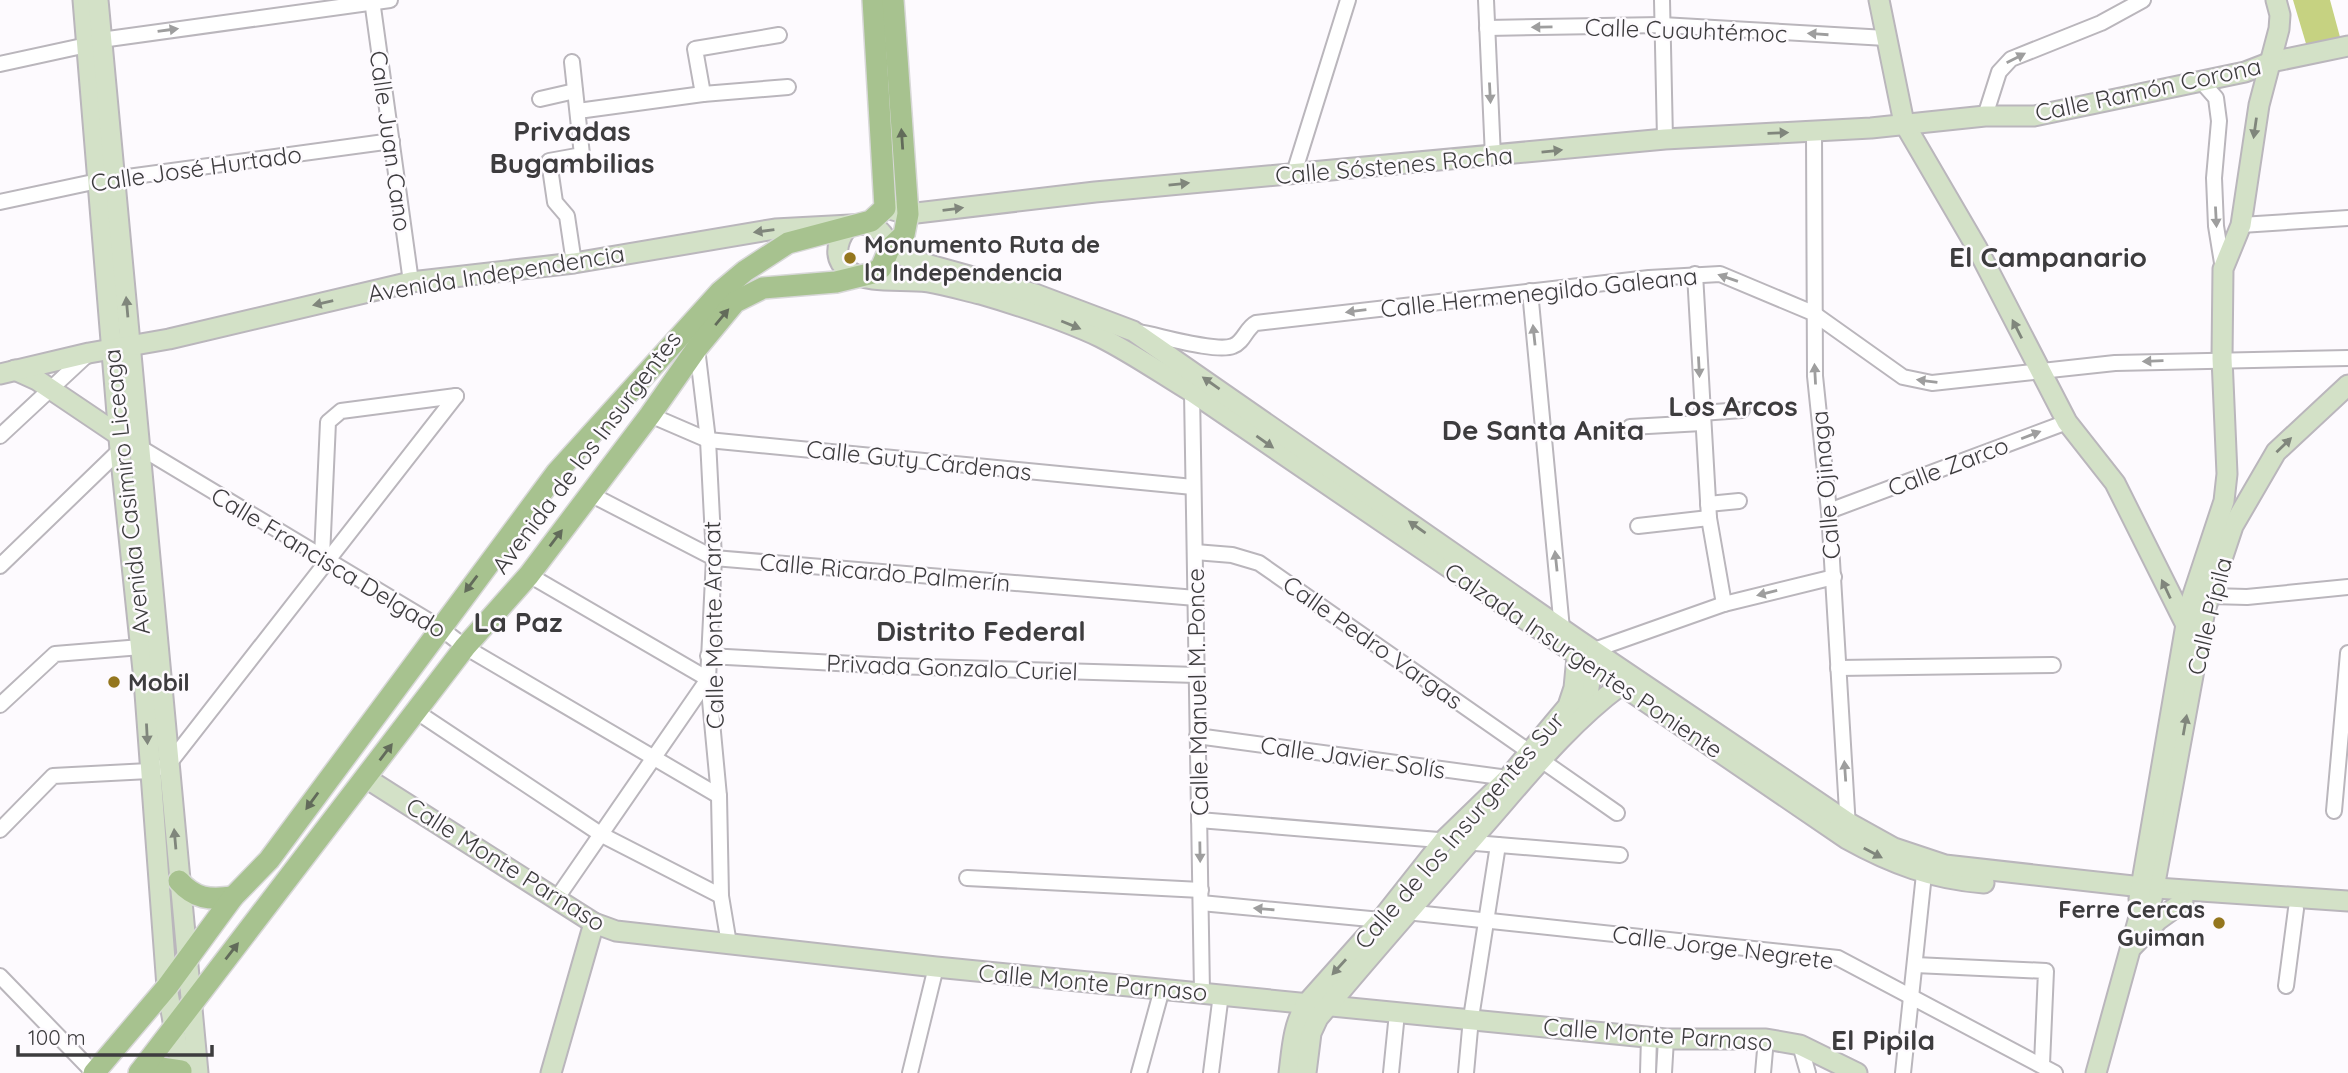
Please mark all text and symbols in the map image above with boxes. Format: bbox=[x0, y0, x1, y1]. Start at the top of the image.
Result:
street label: Calle Cuauhtémoc bbox=[1584, 11, 1788, 49]
one-way arrow bbox=[1530, 21, 1552, 33]
one-way arrow bbox=[158, 25, 180, 36]
one-way arrow bbox=[1807, 29, 1829, 40]
street label: Calle Juan Cano bbox=[363, 49, 419, 233]
street label: Calle Ramón Corona bbox=[2032, 50, 2264, 128]
one-way arrow bbox=[2006, 53, 2026, 64]
one-way arrow bbox=[1484, 82, 1495, 104]
district label: Privadas Bugambilias bbox=[489, 113, 655, 180]
one-way arrow bbox=[2250, 118, 2261, 140]
one-way arrow bbox=[1768, 127, 1790, 138]
one-way arrow bbox=[897, 128, 908, 150]
street label: Calle José Hurtado bbox=[89, 138, 303, 198]
street label: Calle Sóstenes Rocha bbox=[1274, 140, 1514, 190]
one-way arrow bbox=[1541, 145, 1563, 156]
one-way arrow bbox=[1168, 178, 1190, 189]
one-way arrow bbox=[942, 204, 964, 215]
one-way arrow bbox=[2211, 206, 2222, 228]
one-way arrow bbox=[753, 226, 775, 237]
place label: Monumento Ruta de la Independencia bbox=[864, 229, 1100, 287]
street label: Avenida Independencia bbox=[365, 238, 627, 308]
district label: El Campanario bbox=[1949, 239, 2147, 274]
marker: Monumento Ruta de la Independencia bbox=[842, 250, 858, 266]
street label: Calle Hermenegildo Galeana bbox=[1379, 260, 1699, 324]
one-way arrow bbox=[1717, 272, 1738, 283]
one-way arrow bbox=[122, 295, 133, 317]
one-way arrow bbox=[312, 298, 334, 309]
one-way arrow bbox=[1345, 306, 1367, 317]
one-way arrow bbox=[714, 308, 730, 326]
one-way arrow bbox=[2012, 319, 2023, 339]
one-way arrow bbox=[1060, 320, 1081, 331]
one-way arrow bbox=[1528, 324, 1539, 346]
street label: Avenida de los Insurgentes bbox=[485, 325, 687, 579]
street label: Avenida Casimiro Liceaga bbox=[96, 348, 156, 636]
one-way arrow bbox=[1693, 356, 1704, 378]
one-way arrow bbox=[2142, 356, 2164, 367]
one-way arrow bbox=[1810, 362, 1821, 384]
one-way arrow bbox=[1916, 375, 1938, 386]
one-way arrow bbox=[1202, 376, 1220, 390]
district label: Los Arcos bbox=[1668, 388, 1798, 423]
street label: Calle Ojinaga bbox=[1804, 409, 1846, 561]
district label: De Santa Anita bbox=[1442, 412, 1644, 447]
street label: Calle Zarco bbox=[1883, 429, 2013, 503]
one-way arrow bbox=[2020, 430, 2041, 441]
street label: Calle Guty Cárdenas bbox=[805, 433, 1033, 487]
one-way arrow bbox=[1256, 435, 1274, 449]
one-way arrow bbox=[2275, 437, 2292, 454]
street label: Calle Francisca Delgado bbox=[206, 480, 452, 644]
one-way arrow bbox=[1408, 520, 1426, 534]
street label: Calle Monte Ararat bbox=[696, 521, 730, 729]
one-way arrow bbox=[549, 529, 563, 547]
street label: Calle Ricardo Palmerín bbox=[758, 546, 1012, 598]
one-way arrow bbox=[1550, 550, 1561, 572]
street label: Calle Pípila bbox=[2180, 554, 2238, 678]
street label: Calzada Insurgentes Poniente bbox=[1439, 556, 1729, 764]
street label: Calle Manuel M. Ponce bbox=[1180, 568, 1214, 816]
street label: Calle Pedro Vargas bbox=[1277, 569, 1469, 715]
one-way arrow bbox=[464, 575, 479, 593]
one-way arrow bbox=[2160, 579, 2172, 599]
one-way arrow bbox=[1756, 588, 1778, 599]
district label: La Paz bbox=[473, 604, 563, 639]
district label: Distrito Federal bbox=[876, 613, 1086, 648]
street label: Privada Gonzalo Curiel bbox=[826, 648, 1078, 686]
place label: Mobil bbox=[128, 667, 190, 697]
marker: Mobil bbox=[106, 674, 122, 690]
street label: Calle de los Insurgentes Sur bbox=[1348, 705, 1570, 955]
one-way arrow bbox=[2179, 714, 2190, 736]
one-way arrow bbox=[142, 723, 153, 745]
street label: Calle Javier Solís bbox=[1259, 729, 1447, 785]
one-way arrow bbox=[379, 743, 394, 761]
one-way arrow bbox=[1840, 760, 1851, 782]
street label: Calle Monte Parnaso bbox=[401, 790, 611, 938]
one-way arrow bbox=[305, 792, 319, 810]
one-way arrow bbox=[169, 828, 180, 850]
one-way arrow bbox=[1194, 841, 1206, 863]
one-way arrow bbox=[1863, 847, 1882, 859]
place label: Ferre Cercas Guiman bbox=[2058, 894, 2205, 952]
one-way arrow bbox=[1253, 903, 1275, 914]
marker: Ferre Cercas Guiman bbox=[2211, 915, 2227, 931]
street label: Calle Jorge Negrete bbox=[1611, 919, 1835, 975]
one-way arrow bbox=[225, 942, 239, 960]
street label: Calle Monte Parnaso bbox=[977, 957, 1209, 1007]
one-way arrow bbox=[1331, 958, 1347, 976]
street label: Calle Monte Parnaso bbox=[1542, 1011, 1774, 1057]
scale bar bbox=[18, 1014, 212, 1058]
district label: El Pipila bbox=[1831, 1022, 1935, 1057]
text: 100 m bbox=[28, 1024, 86, 1050]

